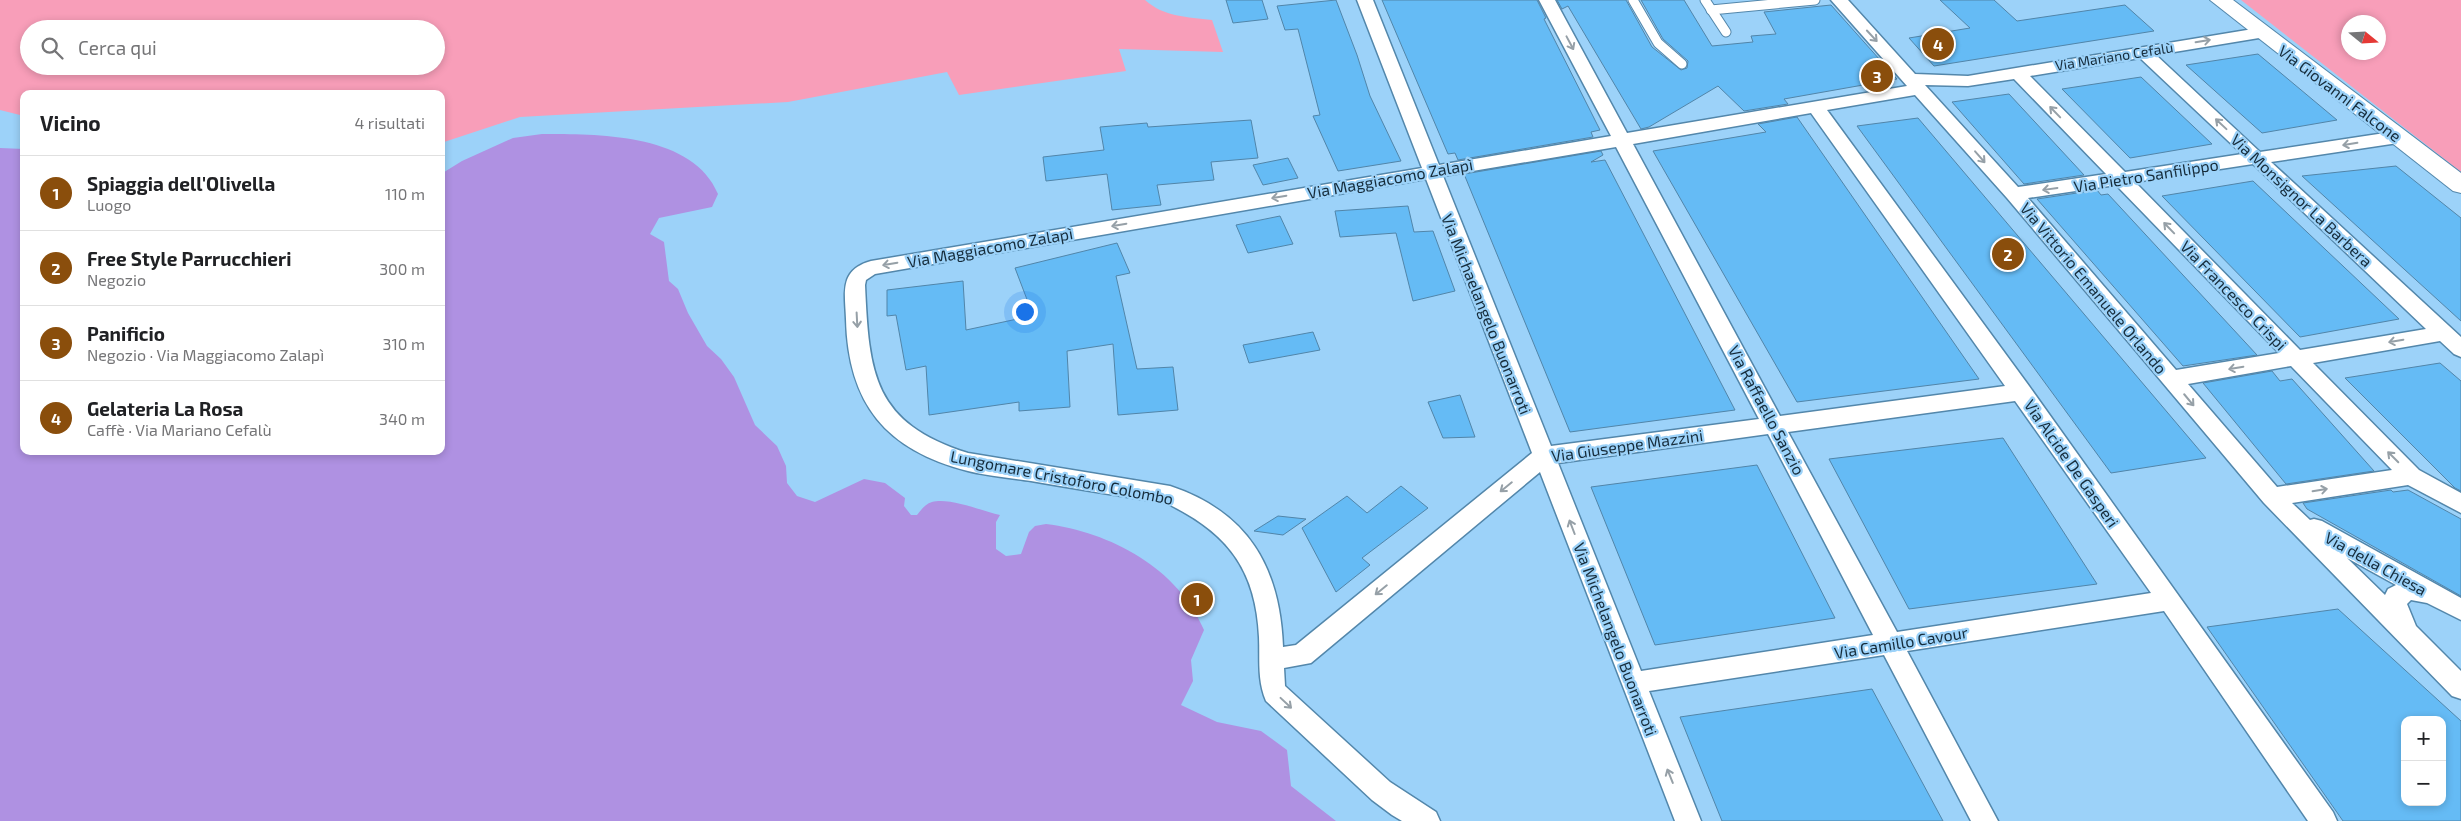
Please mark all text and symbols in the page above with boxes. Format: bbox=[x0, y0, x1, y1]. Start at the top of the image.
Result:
north arrow bbox=[2341, 15, 2386, 60]
search box bbox=[20, 20, 445, 75]
pin: 4 bbox=[1922, 25, 1954, 63]
one-way arrow bbox=[1866, 29, 1878, 42]
icon: search bbox=[38, 34, 66, 62]
one-way arrow bbox=[1566, 35, 1575, 50]
text: Cerca qui bbox=[78, 36, 157, 59]
one-way arrow bbox=[2195, 36, 2211, 46]
street label: Via Mariano Cefalù bbox=[2054, 38, 2174, 74]
street label: Via Giovanni Falcone bbox=[2275, 41, 2405, 145]
pin: 3 bbox=[1861, 57, 1893, 95]
one-way arrow bbox=[2049, 105, 2061, 118]
text: Vicino bbox=[40, 110, 101, 135]
text: 4 risultati bbox=[354, 113, 425, 132]
one-way arrow bbox=[2215, 119, 2228, 130]
street label: Via Monsignor La Barbera bbox=[2227, 130, 2377, 270]
one-way arrow bbox=[2342, 139, 2358, 149]
one-way arrow bbox=[1975, 150, 1986, 163]
street label: Via Maggiacomo Zalapì bbox=[1306, 154, 1474, 202]
street label: Via Pietro Sanfilippo bbox=[2072, 154, 2220, 196]
text: Spiaggia dell'Olivella bbox=[87, 172, 275, 195]
text: 1 bbox=[53, 184, 59, 203]
text: 110 m bbox=[385, 184, 425, 203]
one-way arrow bbox=[2043, 184, 2059, 194]
one-way arrow bbox=[1272, 193, 1288, 203]
text: Luogo bbox=[87, 195, 131, 214]
street label: Via Vittorio Emanuele Orlando bbox=[2017, 199, 2171, 377]
street label: Via Michaelangelo Buonarroti bbox=[1438, 211, 1536, 417]
one-way arrow bbox=[1111, 220, 1127, 230]
one-way arrow bbox=[2163, 222, 2175, 234]
street label: Via Maggiacomo Zalapì bbox=[906, 223, 1074, 271]
pin: 2 bbox=[1992, 235, 2024, 273]
street label: Via Francesco Crispi bbox=[2177, 236, 2291, 354]
text: Free Style Parrucchieri bbox=[87, 247, 291, 270]
text: 2 bbox=[51, 259, 61, 278]
text: 300 m bbox=[379, 259, 425, 278]
one-way arrow bbox=[882, 260, 898, 270]
text: Negozio bbox=[87, 270, 146, 289]
your location bbox=[1012, 299, 1038, 325]
one-way arrow bbox=[852, 312, 861, 328]
text: Panificio bbox=[87, 322, 165, 345]
text: 3 bbox=[51, 334, 61, 353]
text: 310 m bbox=[383, 334, 425, 353]
one-way arrow bbox=[2388, 337, 2404, 347]
street label: Via Raffaello Sanzio bbox=[1725, 342, 1809, 478]
text: Negozio · Via Maggiacomo Zalapì bbox=[87, 345, 324, 364]
one-way arrow bbox=[2228, 364, 2244, 374]
one-way arrow bbox=[2183, 393, 2194, 406]
street label: Via Alcide De Gasperi bbox=[2021, 395, 2123, 531]
text: Gelateria La Rosa bbox=[87, 397, 243, 420]
text: 4 bbox=[51, 409, 61, 428]
text: 340 m bbox=[379, 409, 425, 428]
text: Caffè · Via Mariano Cefalù bbox=[87, 420, 272, 439]
street label: Via Giuseppe Mazzini bbox=[1550, 425, 1704, 465]
street label: Lungomare Cristoforo Colombo bbox=[949, 446, 1175, 508]
one-way arrow bbox=[2387, 451, 2399, 463]
one-way arrow bbox=[1500, 482, 1513, 493]
one-way arrow bbox=[2312, 484, 2328, 494]
one-way arrow bbox=[1566, 520, 1576, 535]
street label: Via della Chiesa bbox=[2322, 527, 2430, 599]
street label: Via Michelangelo Buonarroti bbox=[1570, 540, 1662, 738]
pin: 1 bbox=[1181, 580, 1213, 618]
one-way arrow bbox=[1375, 585, 1388, 596]
street label: Via Camillo Cavour bbox=[1833, 622, 1970, 662]
one-way arrow bbox=[1279, 697, 1292, 709]
map controls bbox=[2401, 716, 2446, 806]
button: + bbox=[2401, 716, 2446, 761]
button: − bbox=[2401, 761, 2446, 806]
one-way arrow bbox=[1664, 769, 1674, 784]

